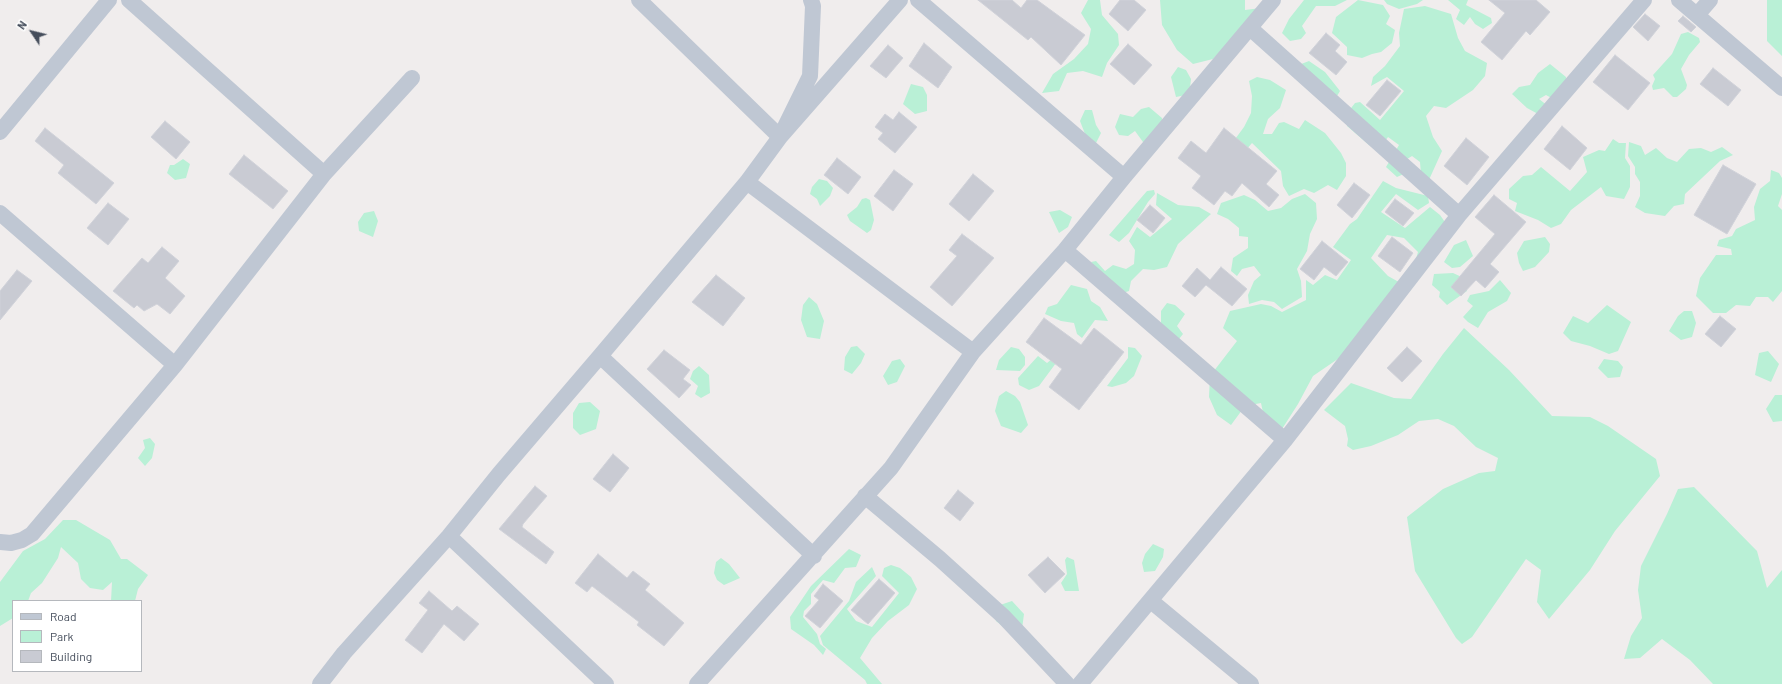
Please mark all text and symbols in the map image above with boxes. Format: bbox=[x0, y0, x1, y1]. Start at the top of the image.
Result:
north arrow bbox=[12, 12, 52, 52]
text: N bbox=[14, 18, 29, 32]
legend bbox=[12, 600, 142, 672]
text: Road bbox=[50, 609, 77, 623]
text: Park bbox=[50, 629, 74, 643]
text: Building bbox=[50, 649, 92, 663]

